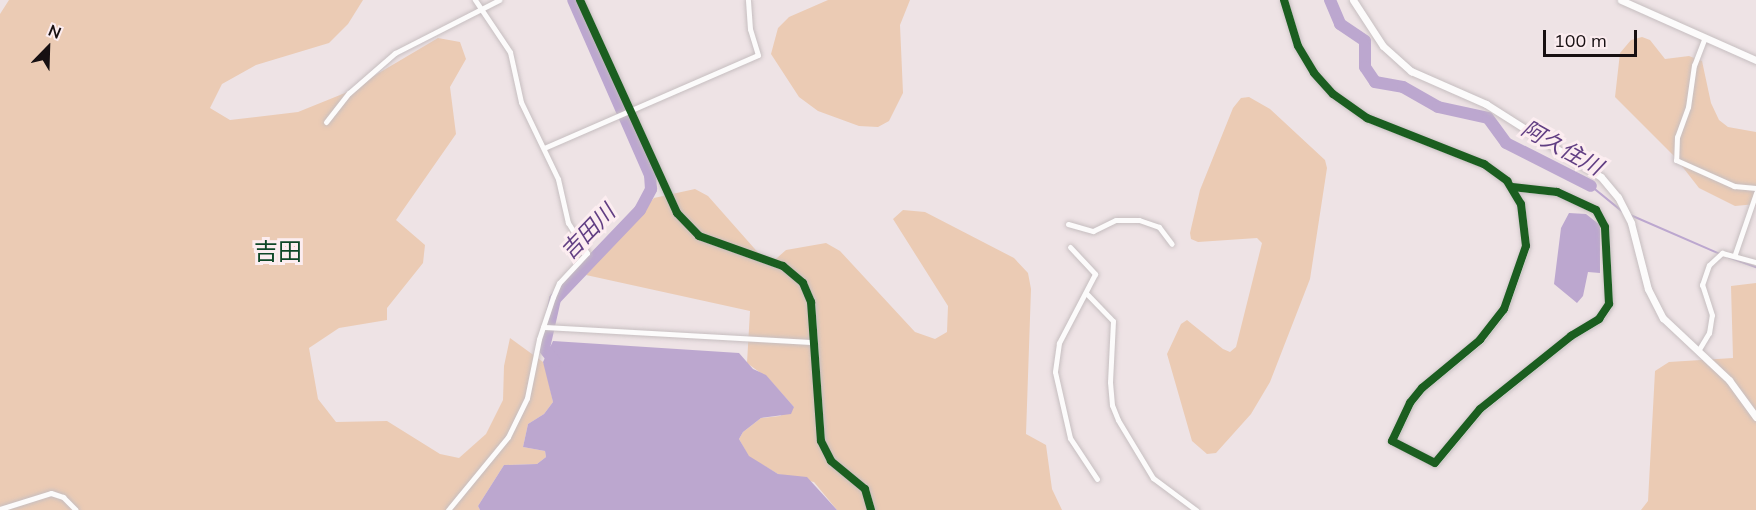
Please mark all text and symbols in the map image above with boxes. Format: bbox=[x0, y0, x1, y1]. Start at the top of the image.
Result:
north arrow bbox=[18, 18, 78, 78]
scale bar bbox=[1546, 18, 1640, 56]
text: N bbox=[46, 20, 65, 43]
text: 100 m bbox=[1554, 29, 1607, 52]
water label: 阿久住川 bbox=[1517, 115, 1607, 181]
water label: 吉田川 bbox=[556, 199, 620, 265]
district label: 吉田 bbox=[254, 238, 302, 266]

